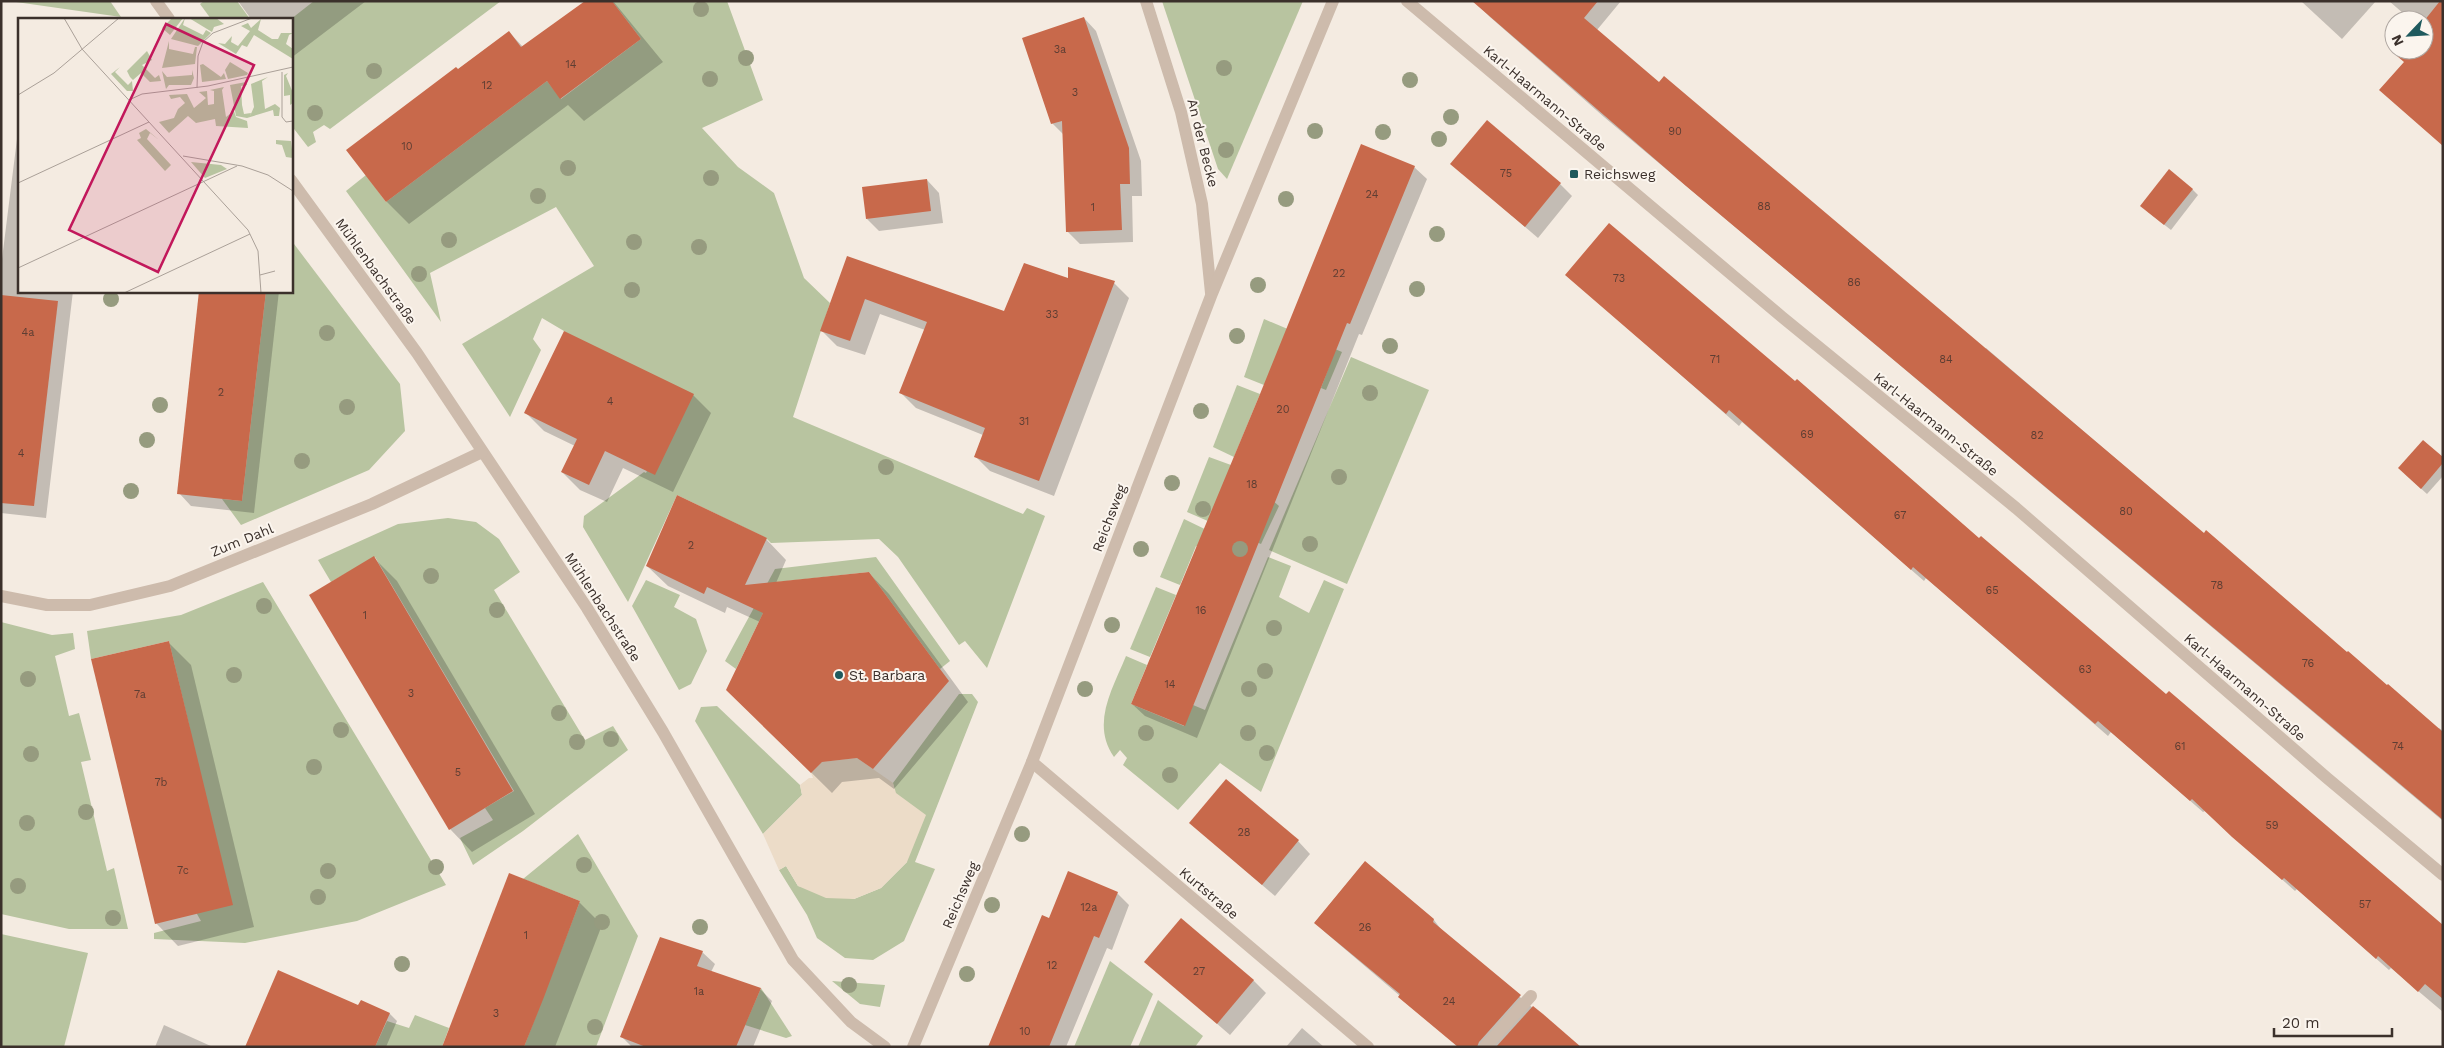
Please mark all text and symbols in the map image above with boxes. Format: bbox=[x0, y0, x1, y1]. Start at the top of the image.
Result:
north arrow bbox=[2384, 10, 2434, 60]
inset map bbox=[18, 18, 292, 292]
text: N bbox=[2388, 32, 2407, 49]
street label: Karl-Haarmann-Straße bbox=[1480, 42, 1610, 154]
house number: 3a bbox=[1054, 43, 1066, 56]
house number: 14 bbox=[565, 58, 577, 71]
house number: 12 bbox=[482, 79, 492, 92]
house number: 3 bbox=[1072, 86, 1078, 99]
street label: An der Becke bbox=[1184, 97, 1222, 189]
house number: 90 bbox=[1668, 125, 1682, 138]
house number: 10 bbox=[401, 140, 413, 153]
place label: Reichsweg bbox=[1584, 166, 1656, 182]
house number: 75 bbox=[1500, 167, 1512, 180]
marker: Reichsweg bbox=[1568, 168, 1580, 180]
house number: 24 bbox=[1366, 188, 1379, 201]
house number: 88 bbox=[1757, 200, 1771, 213]
house number: 1 bbox=[1091, 201, 1095, 214]
street label: Mühlenbachstraße bbox=[332, 215, 420, 327]
house number: 22 bbox=[1333, 267, 1345, 280]
house number: 73 bbox=[1613, 272, 1625, 285]
house number: 86 bbox=[1847, 276, 1861, 289]
house number: 33 bbox=[1046, 308, 1058, 321]
house number: 4a bbox=[22, 326, 34, 339]
house number: 71 bbox=[1710, 353, 1720, 366]
house number: 84 bbox=[1939, 353, 1953, 366]
street label: Karl-Haarmann-Straße bbox=[1870, 369, 2002, 479]
house number: 2 bbox=[218, 386, 224, 399]
house number: 4 bbox=[607, 395, 614, 408]
house number: 20 bbox=[1276, 403, 1290, 416]
house number: 31 bbox=[1019, 415, 1029, 428]
house number: 69 bbox=[1800, 428, 1814, 441]
house number: 82 bbox=[2030, 429, 2044, 442]
house number: 4 bbox=[18, 447, 25, 460]
house number: 18 bbox=[1246, 478, 1258, 491]
street label: Reichsweg bbox=[1089, 481, 1129, 554]
house number: 80 bbox=[2119, 505, 2133, 518]
house number: 67 bbox=[1894, 509, 1906, 522]
street label: Zum Dahl bbox=[208, 520, 276, 560]
house number: 2 bbox=[688, 539, 694, 552]
street label: Mühlenbachstraße bbox=[562, 549, 644, 665]
house number: 78 bbox=[2211, 579, 2224, 592]
house number: 65 bbox=[1985, 584, 1999, 597]
house number: 16 bbox=[1196, 604, 1207, 617]
house number: 1 bbox=[363, 609, 367, 622]
street label: Karl-Haarmann-Straße bbox=[2181, 630, 2309, 744]
house number: 76 bbox=[2302, 657, 2315, 670]
house number: 63 bbox=[2078, 663, 2092, 676]
place label: St. Barbara bbox=[849, 667, 925, 683]
marker: St. Barbara bbox=[833, 669, 845, 681]
house number: 14 bbox=[1164, 678, 1176, 691]
house number: 3 bbox=[408, 687, 414, 700]
house number: 7a bbox=[134, 688, 146, 701]
house number: 61 bbox=[2175, 740, 2185, 753]
house number: 74 bbox=[2392, 740, 2404, 753]
house number: 5 bbox=[455, 766, 461, 779]
house number: 7b bbox=[154, 776, 168, 789]
house number: 59 bbox=[2265, 819, 2279, 832]
house number: 28 bbox=[1237, 826, 1251, 839]
street label: Reichsweg bbox=[939, 859, 982, 931]
house number: 7c bbox=[177, 864, 189, 877]
street label: Kurtstraße bbox=[1176, 864, 1242, 922]
house number: 57 bbox=[2359, 898, 2371, 911]
house number: 12a bbox=[1081, 901, 1097, 914]
house number: 26 bbox=[1358, 921, 1372, 934]
house number: 1 bbox=[524, 929, 528, 942]
house number: 12 bbox=[1047, 959, 1057, 972]
house number: 27 bbox=[1193, 965, 1205, 978]
house number: 1a bbox=[694, 985, 704, 998]
house number: 24 bbox=[1443, 995, 1456, 1008]
scale bar bbox=[2274, 1006, 2392, 1038]
house number: 3 bbox=[493, 1007, 499, 1020]
text: 20 m bbox=[2282, 1014, 2320, 1032]
house number: 10 bbox=[1019, 1025, 1031, 1038]

